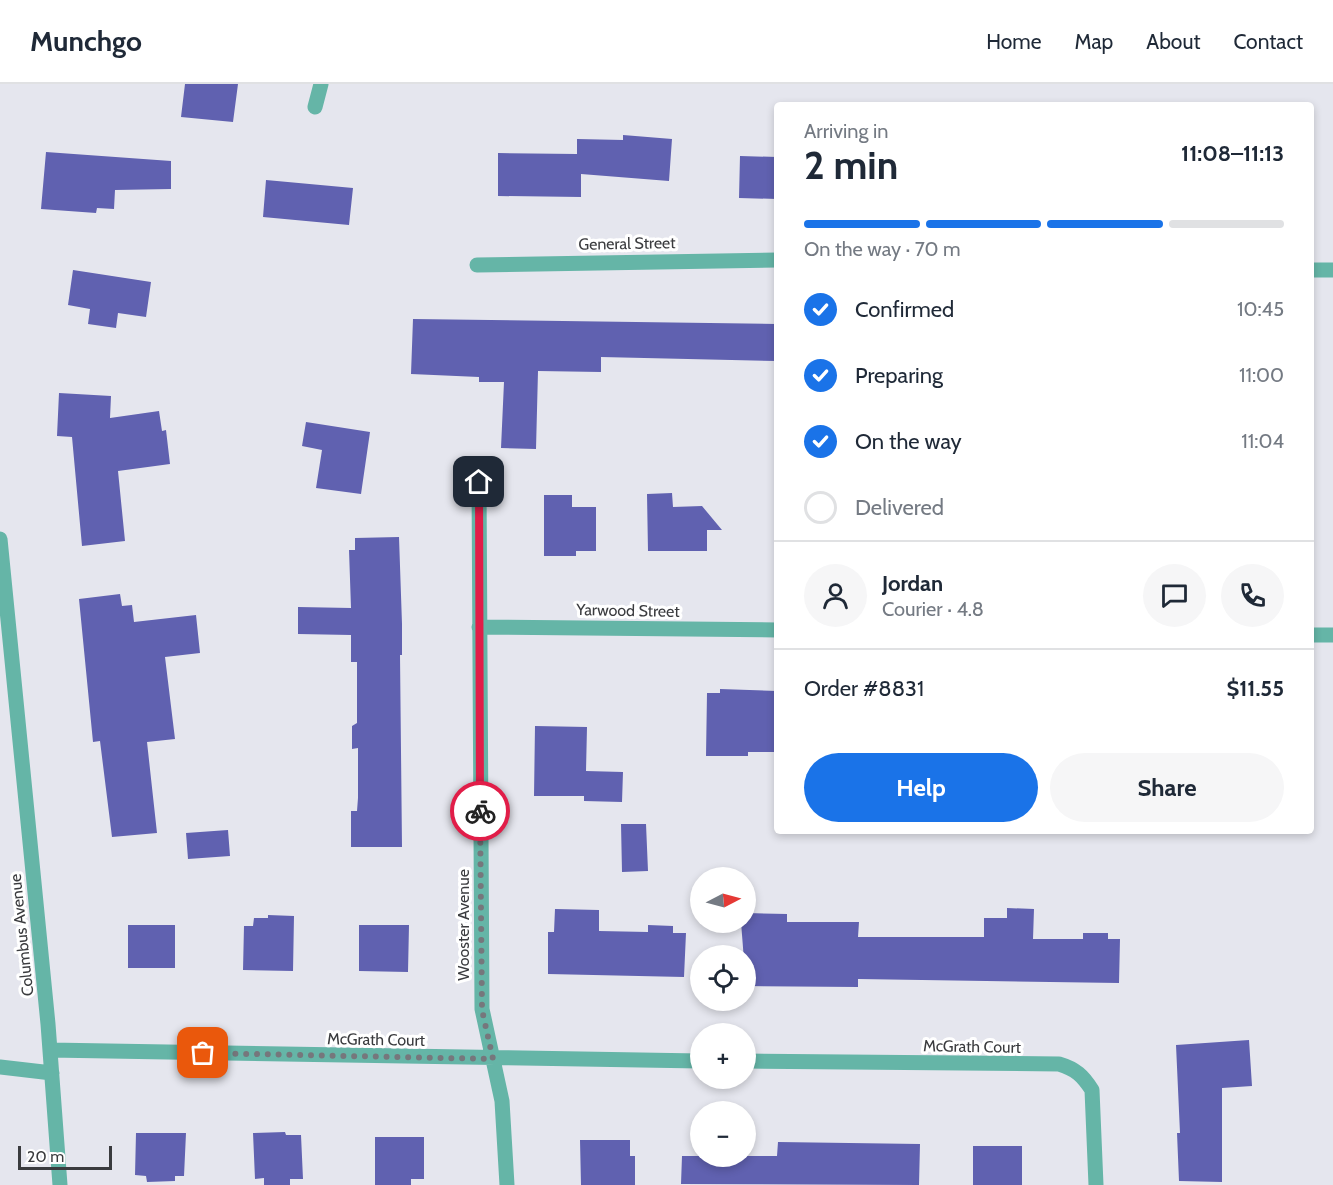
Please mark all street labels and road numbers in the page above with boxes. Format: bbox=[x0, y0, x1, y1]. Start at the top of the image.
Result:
street label: General Street bbox=[578, 233, 676, 254]
street label: Yarwood Street bbox=[575, 600, 680, 621]
street label: Wooster Avenue bbox=[454, 869, 473, 981]
street label: Columbus Avenue bbox=[6, 873, 37, 997]
street label: McGrath Court bbox=[327, 1029, 426, 1050]
street label: McGrath Court bbox=[923, 1036, 1022, 1057]

